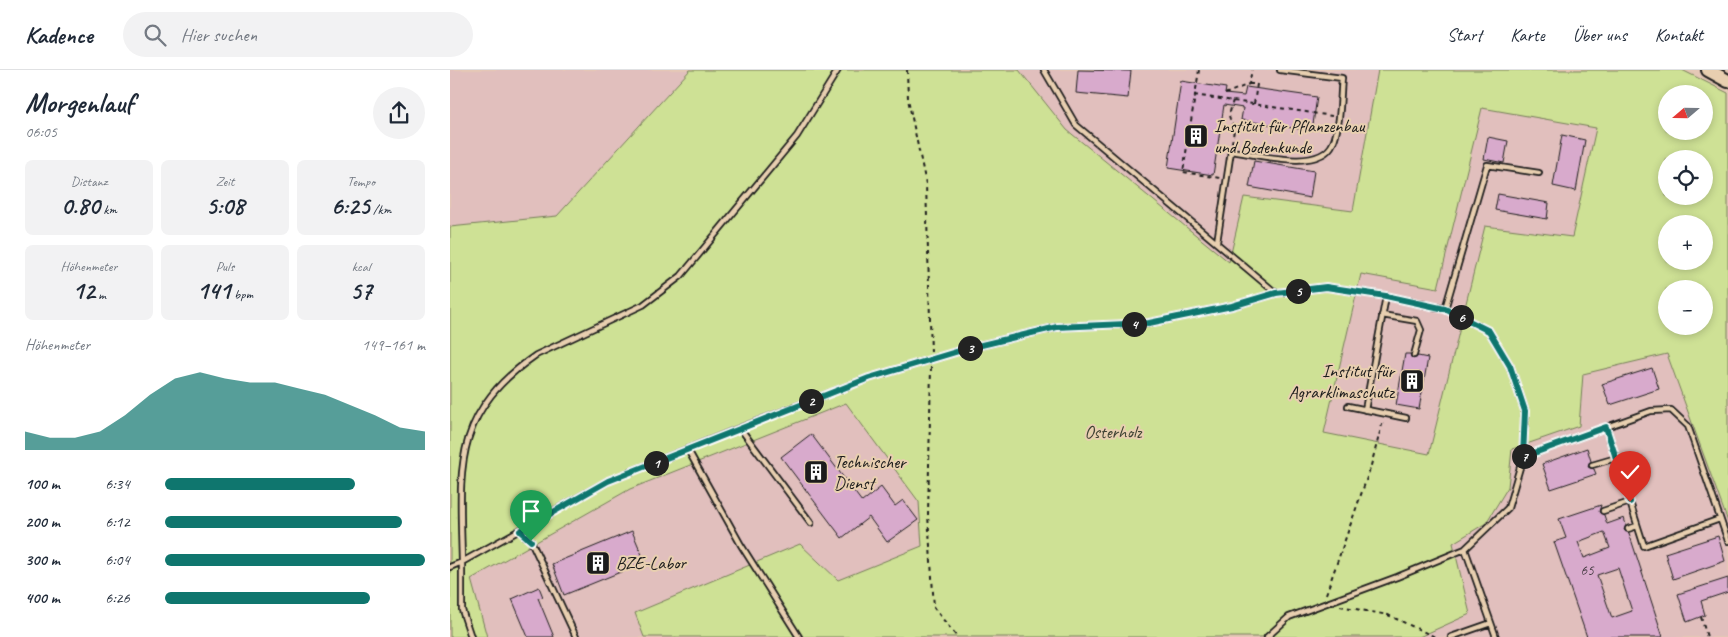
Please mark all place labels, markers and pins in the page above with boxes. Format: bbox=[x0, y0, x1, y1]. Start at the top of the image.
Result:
place label: Institut für Pflanzenbau und Bodenkunde bbox=[1214, 115, 1366, 158]
building icon: Institut für Pflanzenbau und Bodenkunde bbox=[1183, 123, 1209, 149]
pin: 5 bbox=[1286, 278, 1310, 304]
pin: 6 bbox=[1448, 304, 1474, 330]
pin: 4 bbox=[1122, 312, 1146, 336]
pin: 3 bbox=[958, 336, 982, 360]
place label: Institut für Agrarklimaschutz bbox=[1288, 360, 1397, 403]
building icon: Institut für Agrarklimaschutz bbox=[1399, 368, 1425, 394]
pin: 2 bbox=[798, 388, 824, 414]
pin: 7 bbox=[1512, 444, 1536, 468]
pin: 1 bbox=[644, 450, 668, 476]
place label: Technischer Dienst bbox=[834, 451, 908, 494]
pin bbox=[1609, 451, 1651, 502]
building icon: Technischer Dienst bbox=[803, 459, 829, 485]
pin bbox=[510, 490, 552, 541]
building icon: BZE-Labor bbox=[585, 550, 611, 576]
place label: BZE-Labor bbox=[616, 552, 687, 574]

